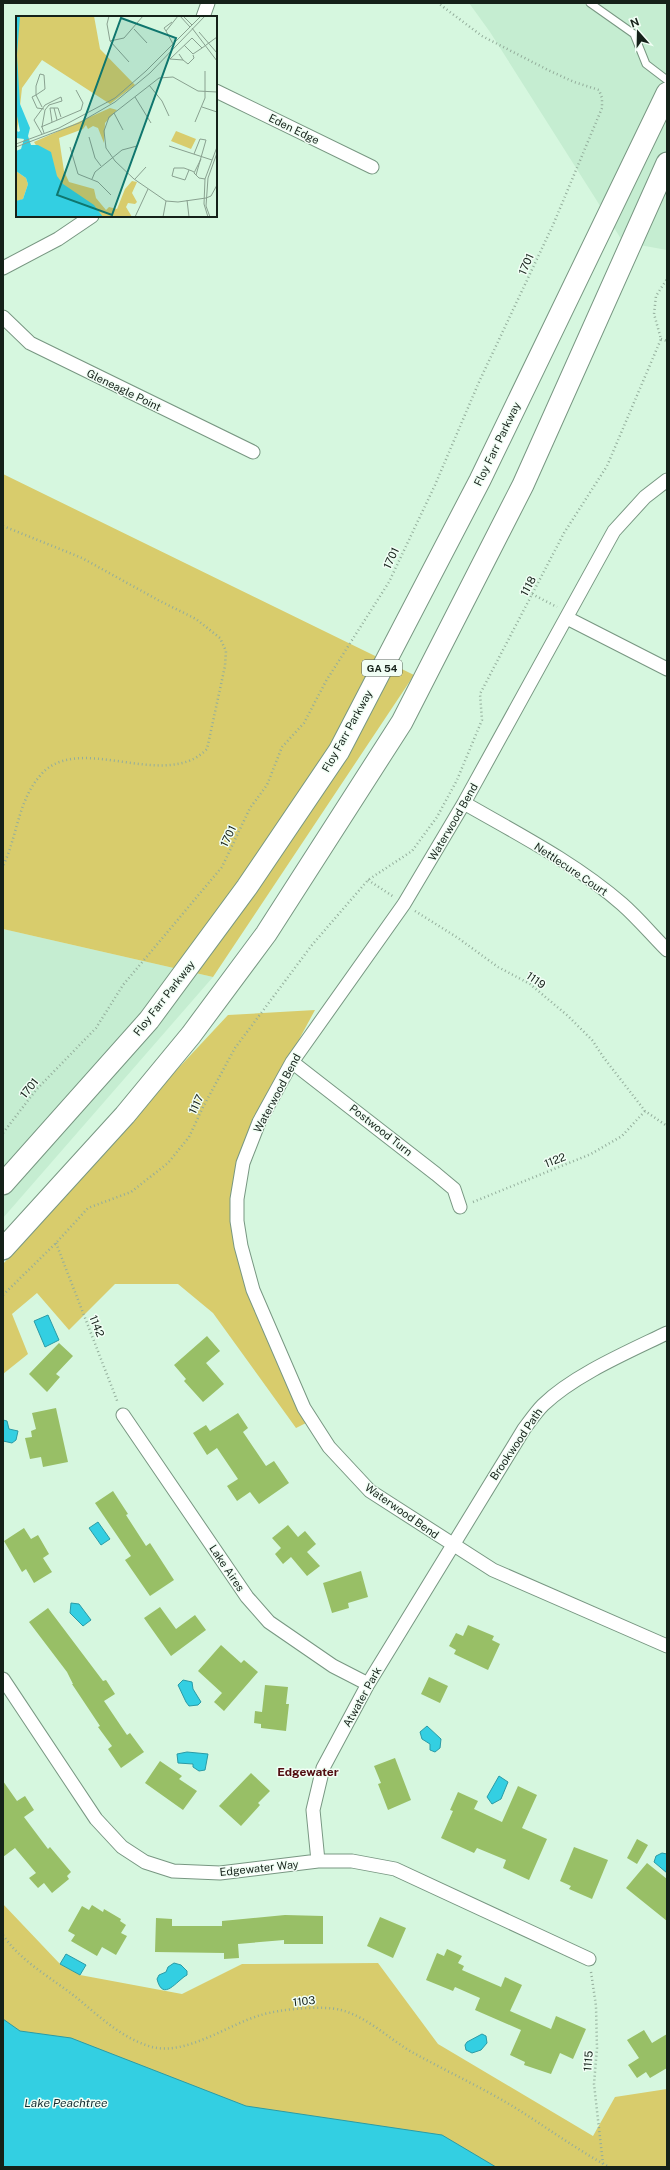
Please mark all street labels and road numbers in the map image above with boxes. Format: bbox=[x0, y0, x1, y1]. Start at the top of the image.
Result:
street label: Eden Edge bbox=[267, 112, 321, 146]
street label: 1701 bbox=[516, 251, 536, 277]
street label: Gleneagle Point bbox=[85, 367, 163, 413]
street label: Floy Farr Parkway bbox=[471, 400, 523, 488]
street label: 1701 bbox=[381, 545, 401, 571]
street label: 1118 bbox=[518, 574, 538, 598]
road number: GA 54 bbox=[362, 660, 402, 676]
street label: Floy Farr Parkway bbox=[319, 688, 375, 774]
street label: Waterwood Bend bbox=[426, 781, 480, 863]
street label: 1701 bbox=[218, 823, 238, 849]
street label: Nettlecure Court bbox=[532, 840, 610, 898]
street label: Floy Farr Parkway bbox=[131, 958, 197, 1038]
street label: 1119 bbox=[524, 969, 548, 991]
street label: Waterwood Bend bbox=[251, 1052, 303, 1134]
street label: 1701 bbox=[17, 1076, 41, 1100]
street label: 1117 bbox=[186, 1092, 206, 1116]
street label: Postwood Turn bbox=[347, 1102, 415, 1158]
street label: 1122 bbox=[543, 1150, 568, 1170]
street label: 1142 bbox=[87, 1313, 107, 1339]
street label: Brookwood Path bbox=[488, 1406, 544, 1482]
street label: Waterwood Bend bbox=[363, 1481, 441, 1541]
street label: Lake Aires bbox=[207, 1542, 247, 1594]
street label: Atwater Park bbox=[341, 1665, 383, 1729]
street label: Edgewater Way bbox=[219, 1858, 299, 1878]
street label: 1103 bbox=[292, 1994, 316, 2008]
street label: 1115 bbox=[581, 2050, 595, 2072]

